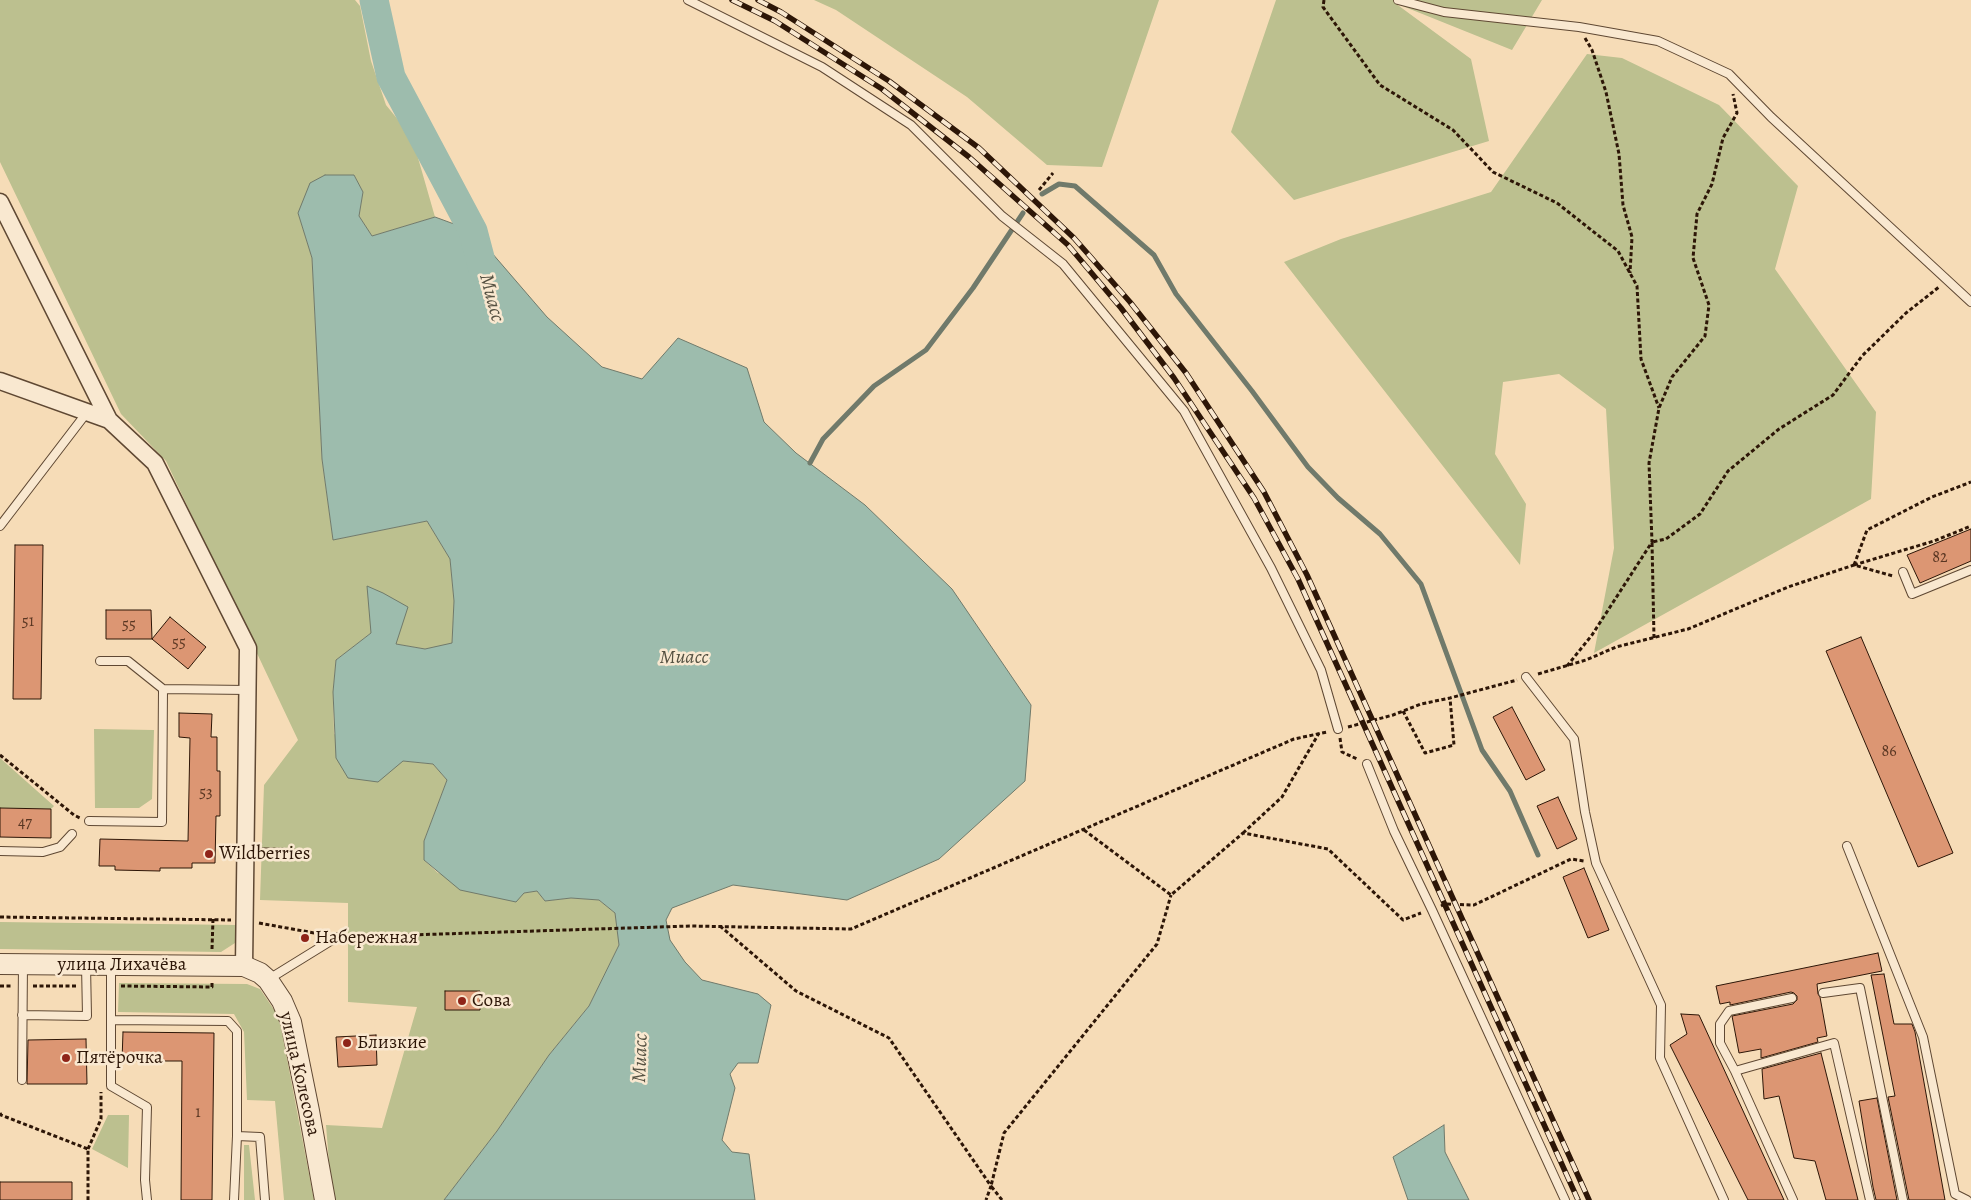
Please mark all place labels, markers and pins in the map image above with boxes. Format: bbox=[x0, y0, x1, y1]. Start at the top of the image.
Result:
place label: Wildberries bbox=[219, 843, 310, 865]
marker: Wildberries bbox=[203, 848, 215, 860]
place label: Набережная bbox=[315, 927, 418, 949]
marker: Набережная bbox=[299, 932, 311, 944]
place label: Сова bbox=[472, 990, 511, 1012]
marker: Сова bbox=[456, 995, 468, 1007]
place label: Близкие bbox=[357, 1032, 427, 1054]
marker: Близкие bbox=[341, 1037, 353, 1049]
place label: Пятёрочка bbox=[76, 1047, 163, 1069]
marker: Пятёрочка bbox=[60, 1052, 72, 1064]

